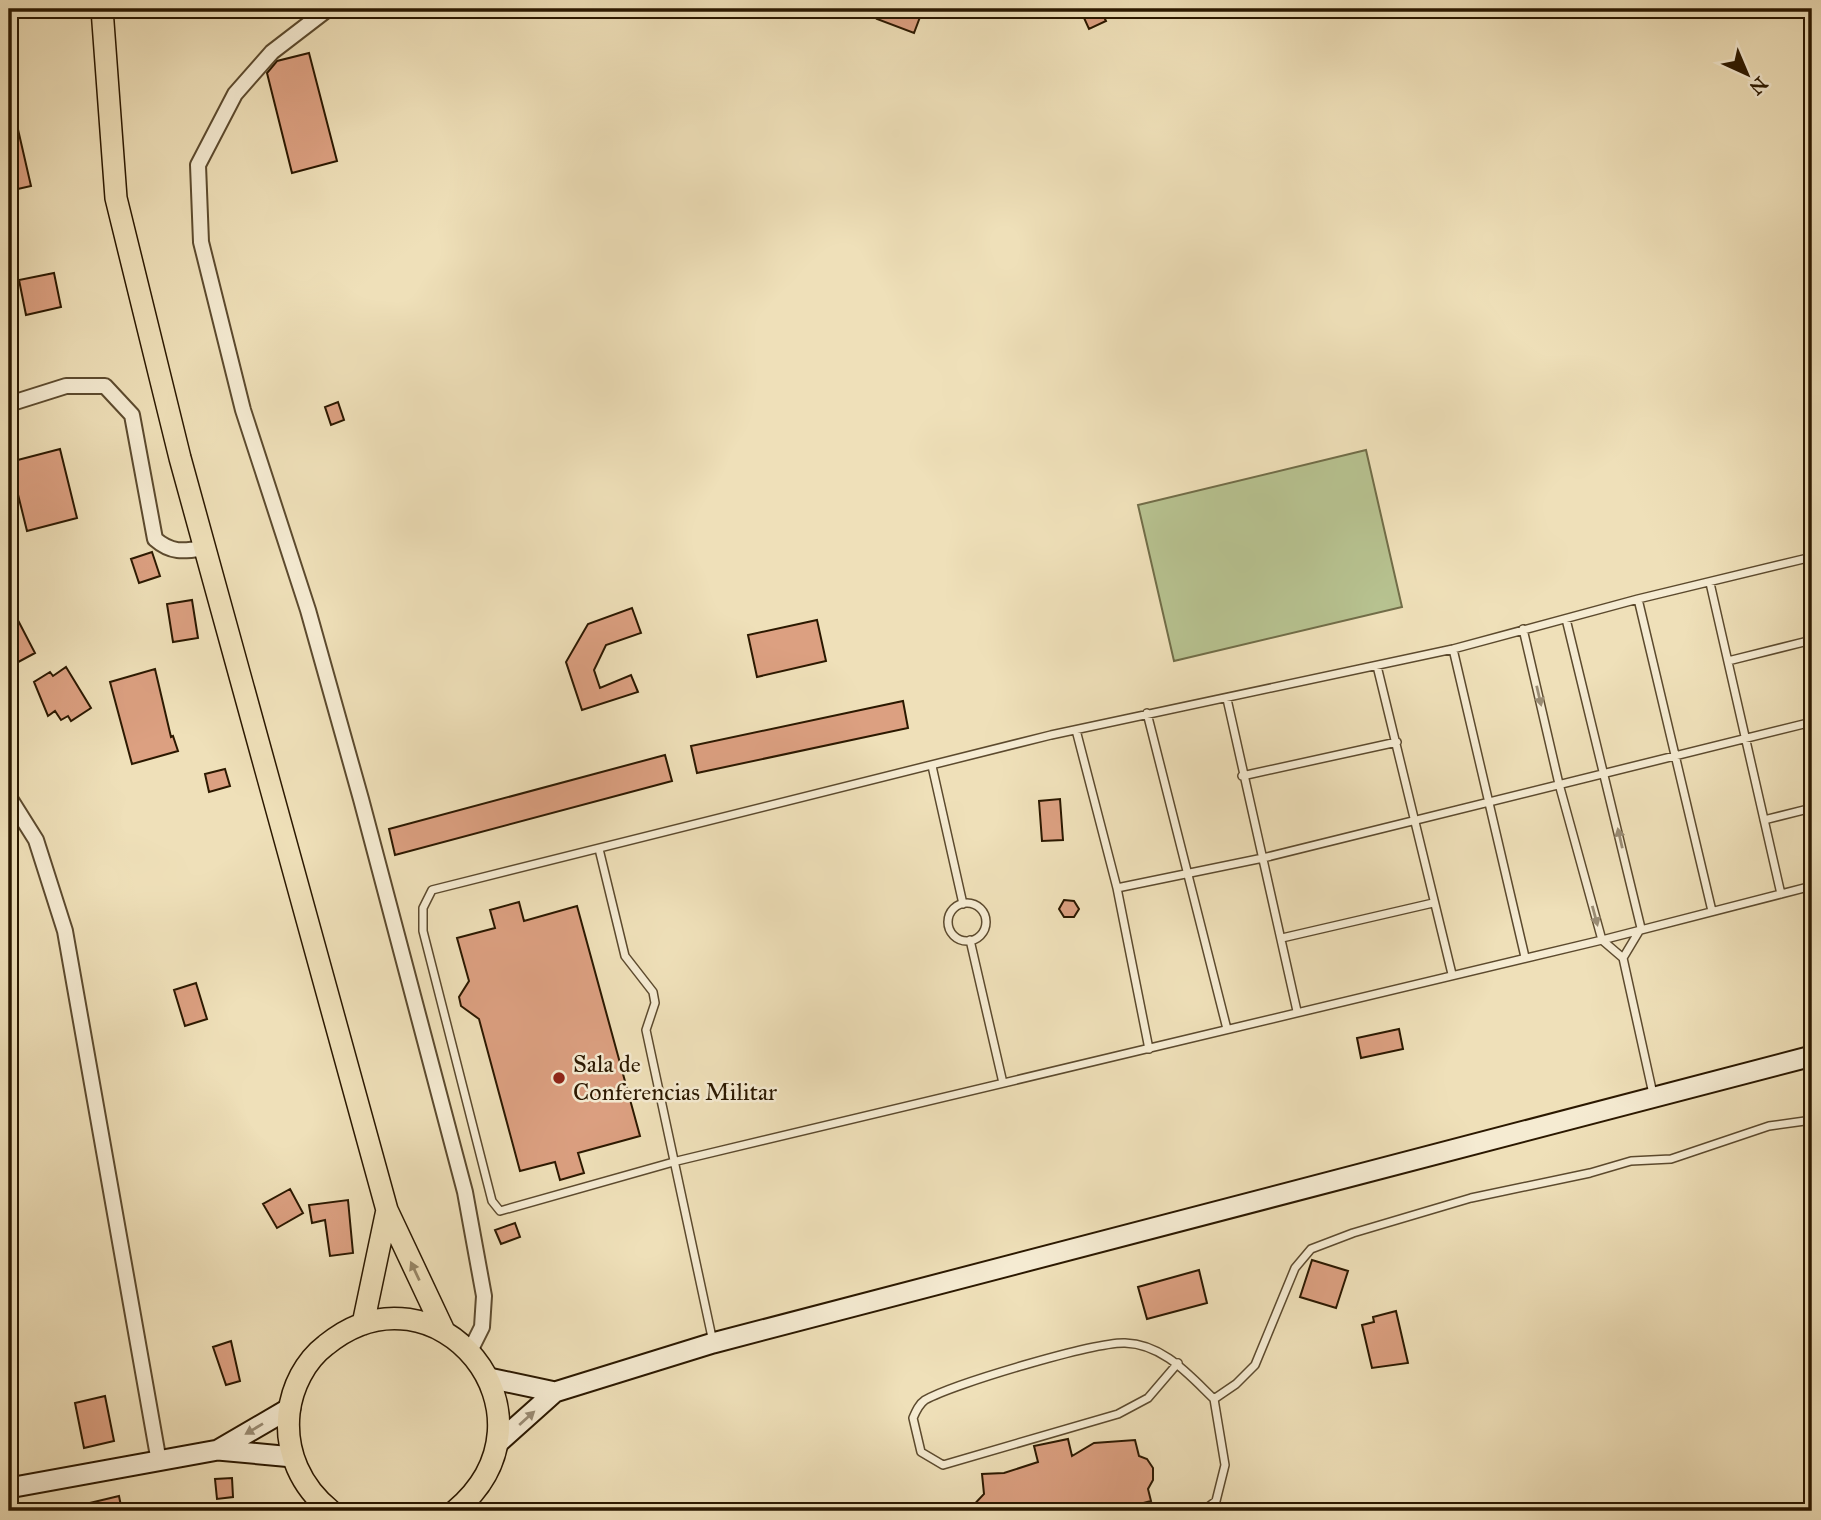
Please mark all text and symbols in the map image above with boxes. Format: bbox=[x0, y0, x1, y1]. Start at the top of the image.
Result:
north arrow bbox=[1713, 38, 1783, 108]
text: N bbox=[1745, 72, 1772, 100]
one-way arrow bbox=[1533, 685, 1544, 707]
one-way arrow bbox=[1615, 827, 1626, 849]
one-way arrow bbox=[1591, 906, 1601, 927]
place label: Sala de Conferencias Militar bbox=[573, 1049, 777, 1107]
marker: Sala de Conferencias Militar bbox=[551, 1070, 567, 1086]
one-way arrow bbox=[409, 1261, 421, 1281]
one-way arrow bbox=[518, 1410, 535, 1426]
one-way arrow bbox=[244, 1423, 263, 1435]

